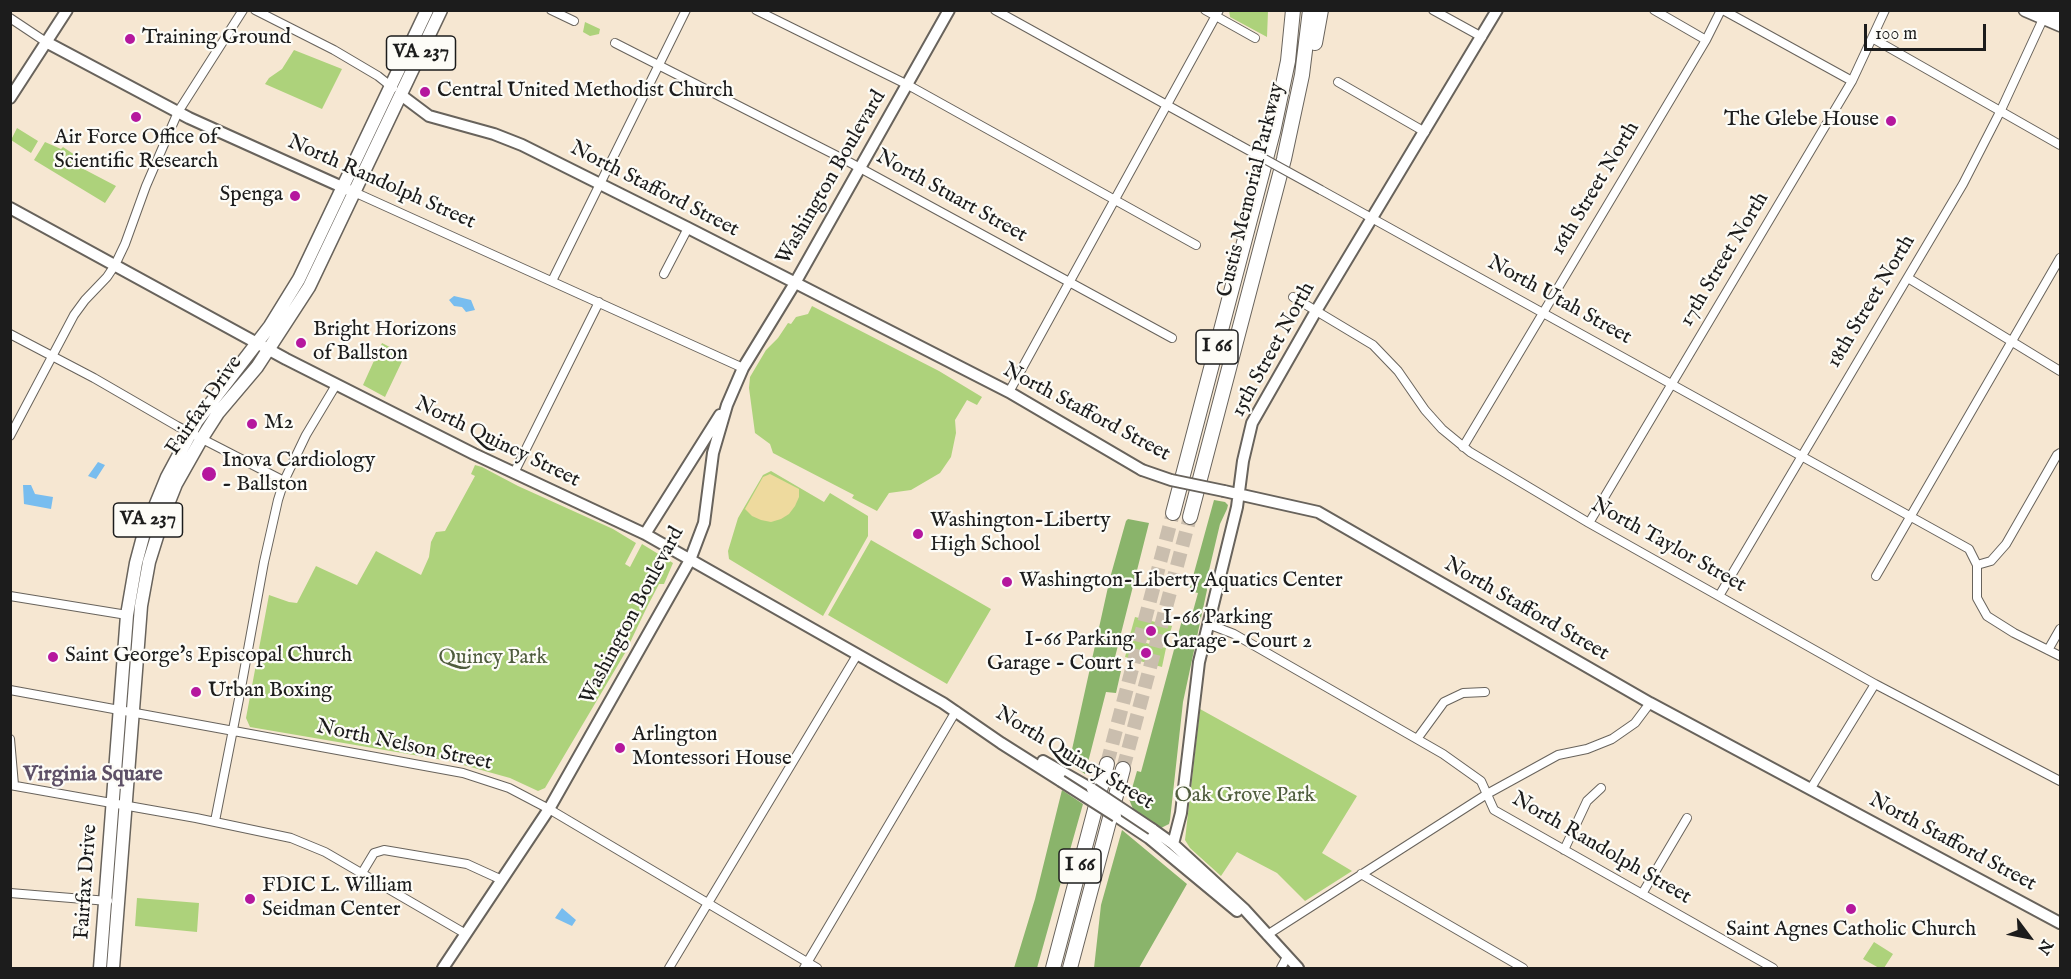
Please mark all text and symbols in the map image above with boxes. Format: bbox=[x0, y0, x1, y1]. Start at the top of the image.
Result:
scale bar bbox=[1867, 12, 1988, 50]
text: 100 m bbox=[1875, 23, 1917, 46]
place label: Training Ground bbox=[142, 26, 291, 52]
marker: Training Ground bbox=[123, 32, 137, 46]
road number: VA 237 bbox=[386, 36, 456, 70]
place label: Central United Methodist Church bbox=[437, 79, 733, 105]
street label: Custis Memorial Parkway bbox=[1213, 80, 1291, 300]
marker: Central United Methodist Church bbox=[418, 85, 432, 99]
street label: Washington Boulevard bbox=[772, 86, 892, 270]
place label: The Glebe House bbox=[1724, 108, 1879, 134]
marker: Air Force Office of Scientific Research bbox=[129, 110, 143, 124]
marker: The Glebe House bbox=[1884, 114, 1898, 128]
street label: 16th Street North bbox=[1546, 118, 1646, 260]
place label: Air Force Office of Scientific Research bbox=[54, 126, 218, 176]
street label: North Randolph Street bbox=[283, 130, 479, 236]
street label: North Stafford Street bbox=[565, 137, 743, 243]
street label: North Stuart Street bbox=[871, 145, 1031, 249]
place label: Spenga bbox=[220, 183, 283, 209]
street label: 17th Street North bbox=[1675, 188, 1775, 332]
marker: Spenga bbox=[288, 189, 302, 203]
street label: 18th Street North bbox=[1822, 231, 1922, 373]
street label: North Utah Street bbox=[1482, 251, 1636, 351]
street label: 15th Street North bbox=[1227, 278, 1321, 422]
place label: Bright Horizons of Ballston bbox=[313, 318, 456, 368]
road number: I 66 bbox=[1196, 330, 1238, 364]
marker: Bright Horizons of Ballston bbox=[294, 336, 308, 350]
street label: Fairfax Drive bbox=[161, 351, 249, 461]
street label: North Stafford Street bbox=[998, 358, 1174, 468]
street label: North Quincy Street bbox=[410, 392, 584, 494]
place label: M2 bbox=[264, 411, 294, 437]
marker: M2 bbox=[245, 417, 259, 431]
place label: Inova Cardiology - Ballston bbox=[222, 449, 375, 499]
marker: Inova Cardiology - Ballston bbox=[200, 465, 218, 483]
street label: North Taylor Street bbox=[1586, 493, 1750, 599]
road number: VA 237 bbox=[114, 503, 182, 537]
place label: Washington-Liberty High School bbox=[930, 509, 1111, 559]
street label: Washington Boulevard bbox=[576, 523, 690, 709]
marker: Washington-Liberty High School bbox=[911, 527, 925, 541]
street label: North Stafford Street bbox=[1439, 553, 1613, 667]
place label: Washington-Liberty Aquatics Center bbox=[1019, 569, 1343, 595]
marker: Washington-Liberty Aquatics Center bbox=[1000, 575, 1014, 589]
place label: I-66 Parking Garage - Court 2 bbox=[1163, 606, 1312, 656]
marker: I-66 Parking Garage - Court 2 bbox=[1144, 624, 1158, 638]
place label: I-66 Parking Garage - Court 1 bbox=[987, 628, 1134, 678]
place label: Saint George's Episcopal Church bbox=[65, 644, 352, 670]
park label: Quincy Park bbox=[439, 646, 547, 672]
marker: I-66 Parking Garage - Court 1 bbox=[1139, 646, 1153, 660]
marker: Saint George's Episcopal Church bbox=[46, 650, 60, 664]
place label: Urban Boxing bbox=[208, 679, 332, 705]
marker: Urban Boxing bbox=[189, 685, 203, 699]
street label: North Quincy Street bbox=[990, 702, 1158, 816]
street label: North Nelson Street bbox=[314, 715, 494, 777]
place label: Arlington Montessori House bbox=[632, 723, 792, 773]
marker: Arlington Montessori House bbox=[613, 741, 627, 755]
district label: Virginia Square bbox=[23, 762, 163, 788]
park label: Oak Grove Park bbox=[1174, 784, 1316, 810]
street label: North Randolph Street bbox=[1507, 787, 1695, 911]
street label: North Stafford Street bbox=[1864, 788, 2040, 898]
street label: Fairfax Drive bbox=[70, 823, 104, 941]
road number: I 66 bbox=[1059, 849, 1101, 883]
place label: FDIC L. William Seidman Center bbox=[262, 874, 412, 924]
marker: FDIC L. William Seidman Center bbox=[243, 892, 257, 906]
marker: Saint Agnes Catholic Church bbox=[1844, 902, 1858, 916]
north arrow bbox=[1999, 907, 2059, 967]
place label: Saint Agnes Catholic Church bbox=[1726, 918, 1976, 944]
text: N bbox=[2032, 935, 2056, 958]

